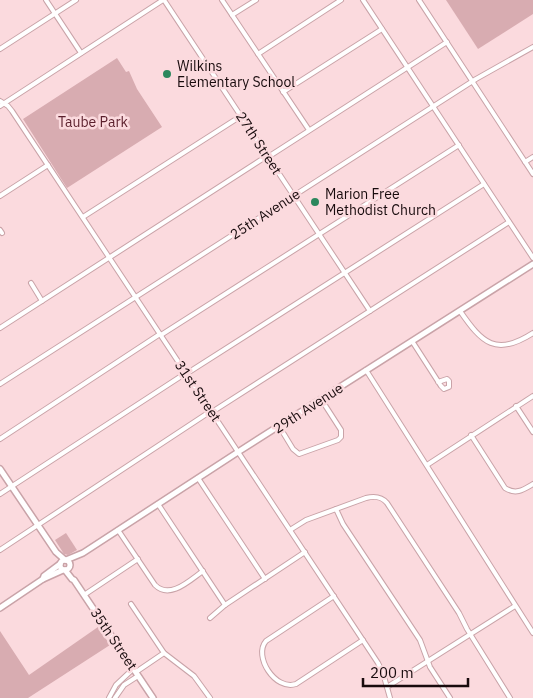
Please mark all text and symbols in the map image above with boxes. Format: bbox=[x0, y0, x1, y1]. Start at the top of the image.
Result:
place label: Wilkins Elementary School bbox=[177, 57, 295, 91]
marker: Wilkins Elementary School bbox=[161, 68, 173, 80]
street label: 27th Street bbox=[232, 108, 286, 178]
park label: Taube Park bbox=[58, 113, 129, 131]
street label: 25th Avenue bbox=[227, 185, 304, 243]
place label: Marion Free Methodist Church bbox=[325, 185, 436, 219]
marker: Marion Free Methodist Church bbox=[309, 196, 321, 208]
street label: 31st Street bbox=[171, 357, 225, 425]
street label: 29th Avenue bbox=[270, 379, 347, 437]
street label: 35th Street bbox=[87, 604, 141, 674]
scale bar bbox=[363, 656, 468, 688]
text: 200 m bbox=[370, 663, 414, 682]

